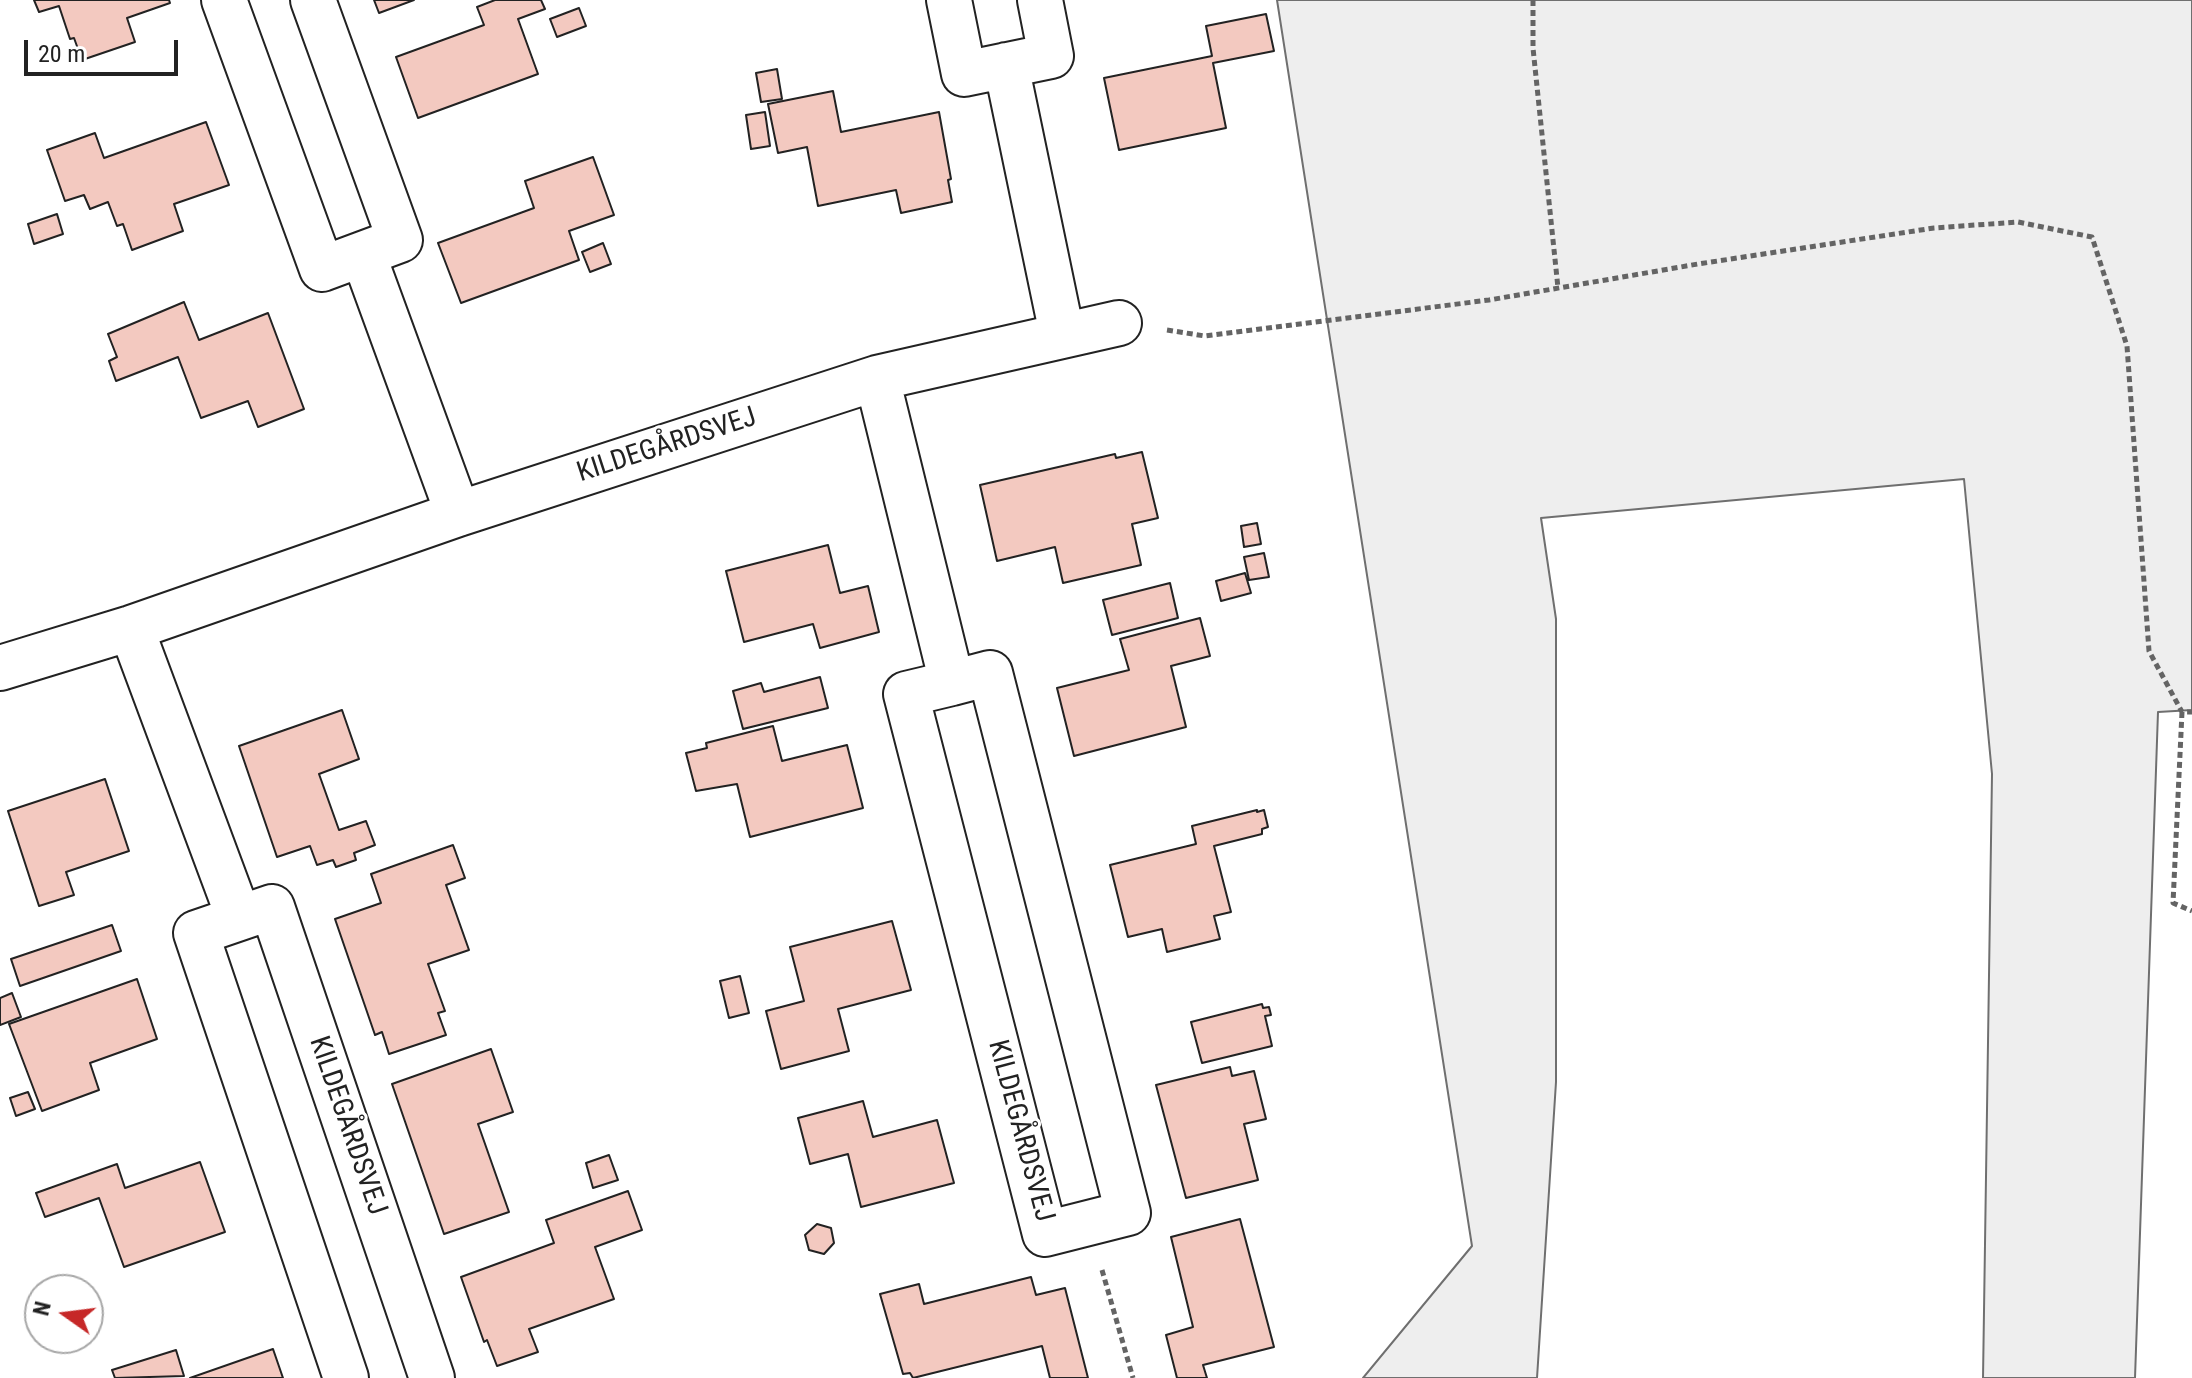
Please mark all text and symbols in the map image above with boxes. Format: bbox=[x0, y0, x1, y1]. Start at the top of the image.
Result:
scale bar bbox=[28, 24, 182, 74]
text: 20 m bbox=[38, 40, 85, 68]
street label: KILDEGÅRDSVEJ bbox=[573, 401, 761, 491]
street label: KILDEGÅRDSVEJ bbox=[301, 1032, 393, 1220]
street label: KILDEGÅRDSVEJ bbox=[980, 1036, 1060, 1226]
north arrow bbox=[24, 1274, 104, 1354]
text: N bbox=[28, 1299, 56, 1318]

